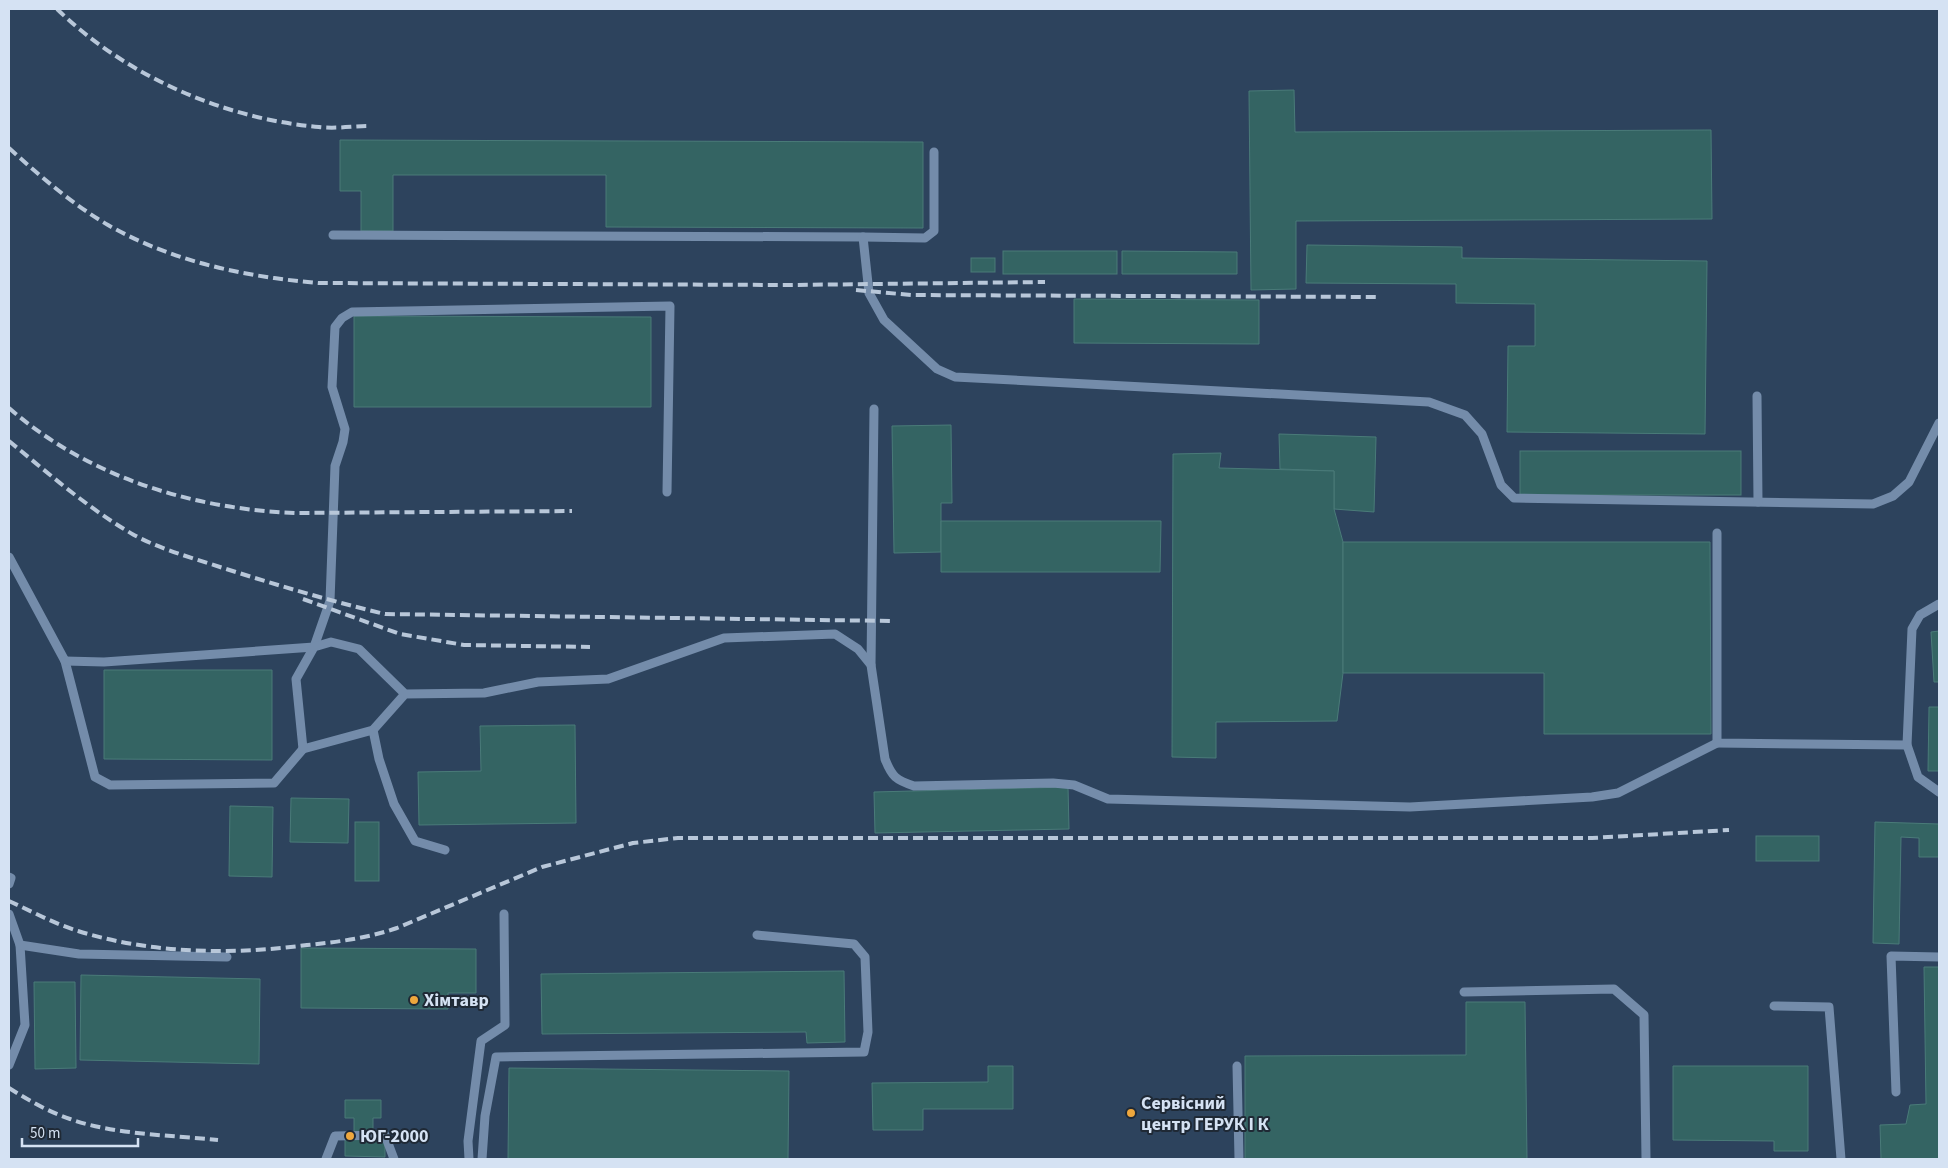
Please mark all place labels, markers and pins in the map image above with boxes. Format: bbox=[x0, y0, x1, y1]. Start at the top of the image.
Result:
place label: Хімтавр bbox=[424, 988, 489, 1013]
marker: Хімтавр bbox=[408, 994, 420, 1006]
place label: Сервісний центр ГЕРУК І К bbox=[1141, 1091, 1269, 1137]
marker: Сервісний центр ГЕРУК І К bbox=[1125, 1107, 1137, 1119]
place label: ЮГ-2000 bbox=[360, 1124, 428, 1149]
marker: ЮГ-2000 bbox=[344, 1130, 356, 1142]

